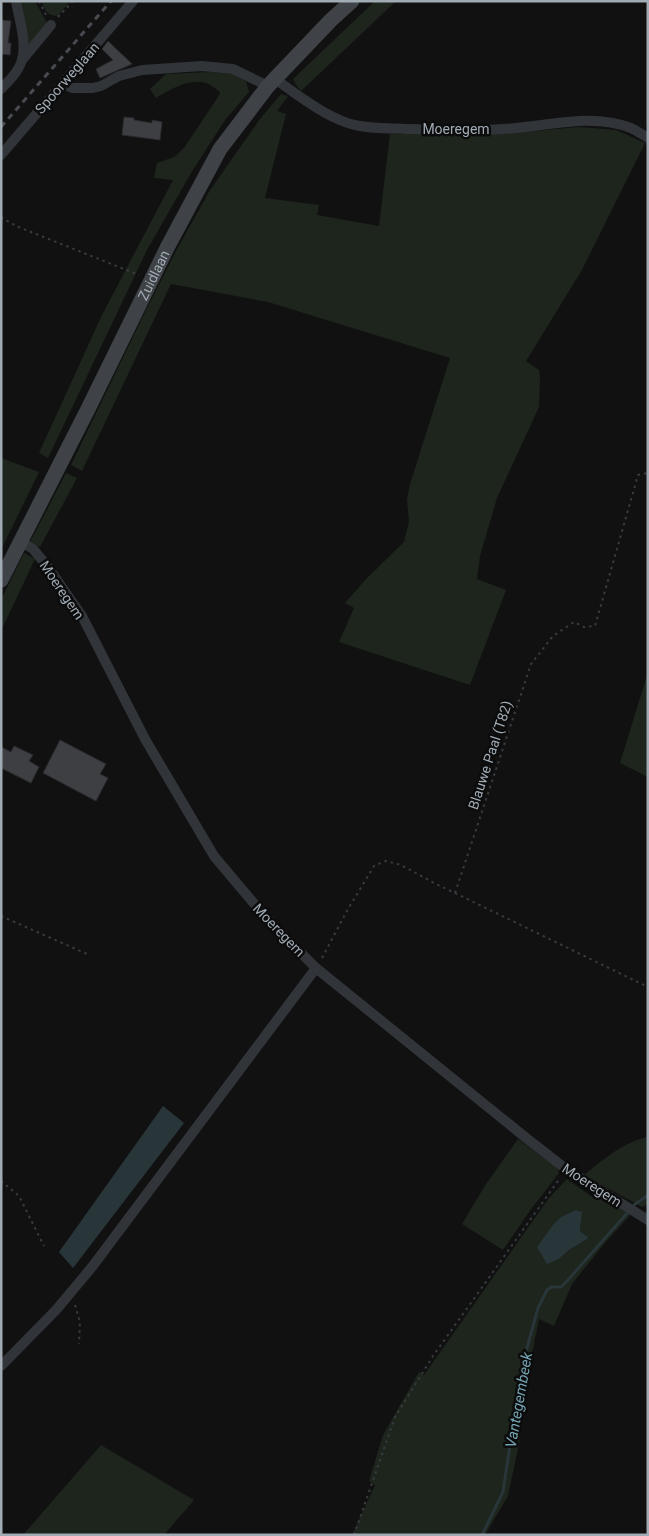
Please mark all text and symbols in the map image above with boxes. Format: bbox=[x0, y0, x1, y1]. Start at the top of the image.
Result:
street label: Spoorweglaan bbox=[32, 39, 102, 117]
street label: Moeregem bbox=[422, 121, 490, 137]
street label: Zuidlaan bbox=[135, 247, 173, 303]
street label: Moeregem bbox=[37, 558, 87, 622]
street label: Blauwe Paal (T82) bbox=[465, 699, 516, 812]
street label: Moeregem bbox=[250, 900, 308, 960]
street label: Moeregem bbox=[559, 1160, 625, 1210]
water label: Vantegembeek bbox=[502, 1350, 536, 1449]

